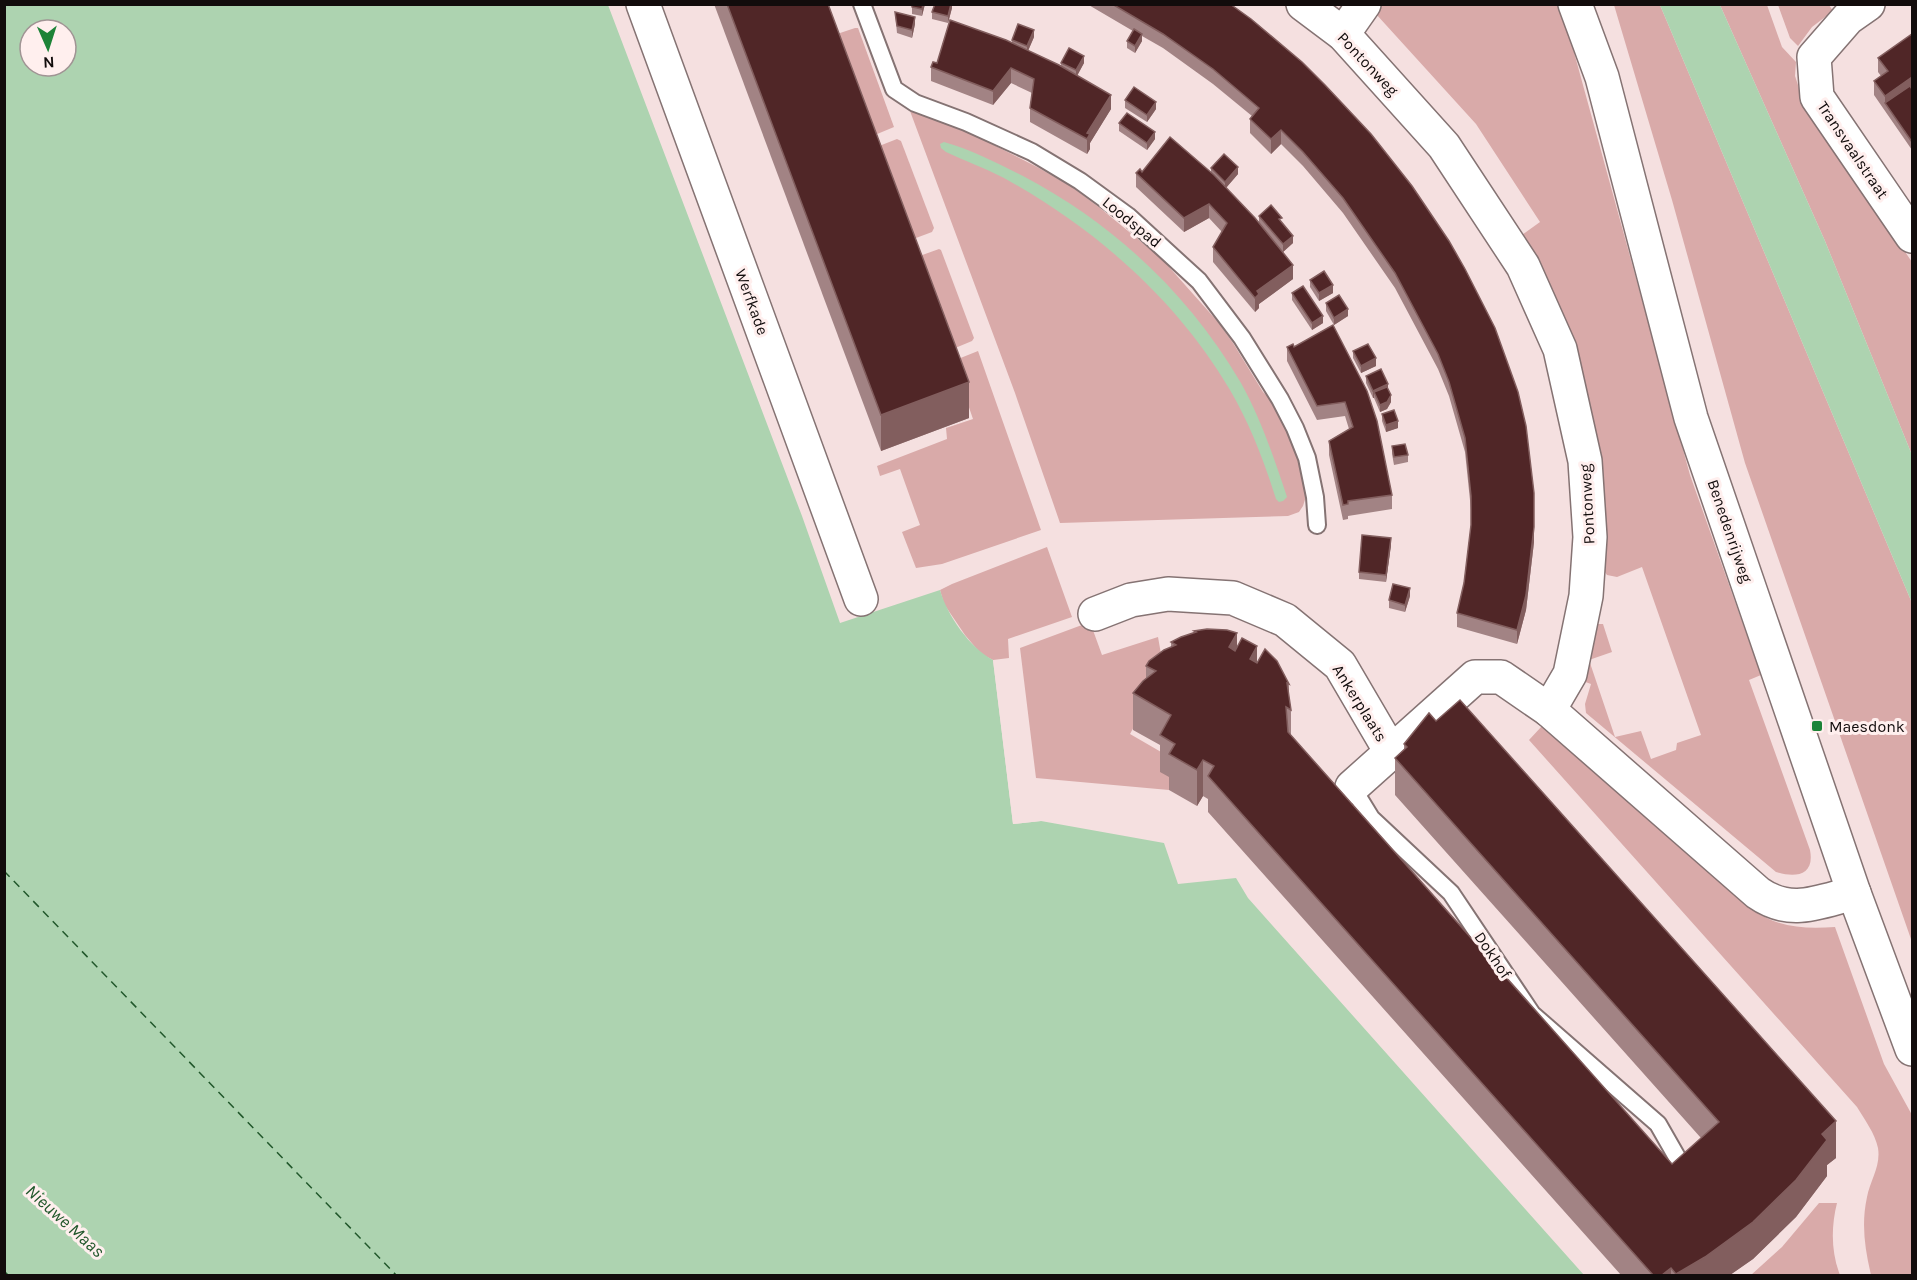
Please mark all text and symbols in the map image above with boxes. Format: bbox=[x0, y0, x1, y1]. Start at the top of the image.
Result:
north arrow bbox=[18, 18, 78, 78]
street label: Pontonweg bbox=[1334, 28, 1402, 100]
text: N bbox=[43, 53, 55, 72]
street label: Transvaalstraat bbox=[1813, 98, 1893, 202]
street label: Loodspad bbox=[1099, 192, 1165, 252]
street label: Werfkade bbox=[731, 266, 773, 338]
street label: Pontonweg bbox=[1575, 463, 1599, 545]
street label: Benedenrijweg bbox=[1703, 477, 1757, 585]
street label: Ankerplaats bbox=[1329, 661, 1391, 745]
place label: Maesdonk bbox=[1829, 717, 1905, 736]
marker: Maesdonk bbox=[1810, 719, 1824, 733]
street label: Dokhof bbox=[1471, 928, 1516, 982]
water label: Nieuwe Maas bbox=[21, 1180, 109, 1262]

